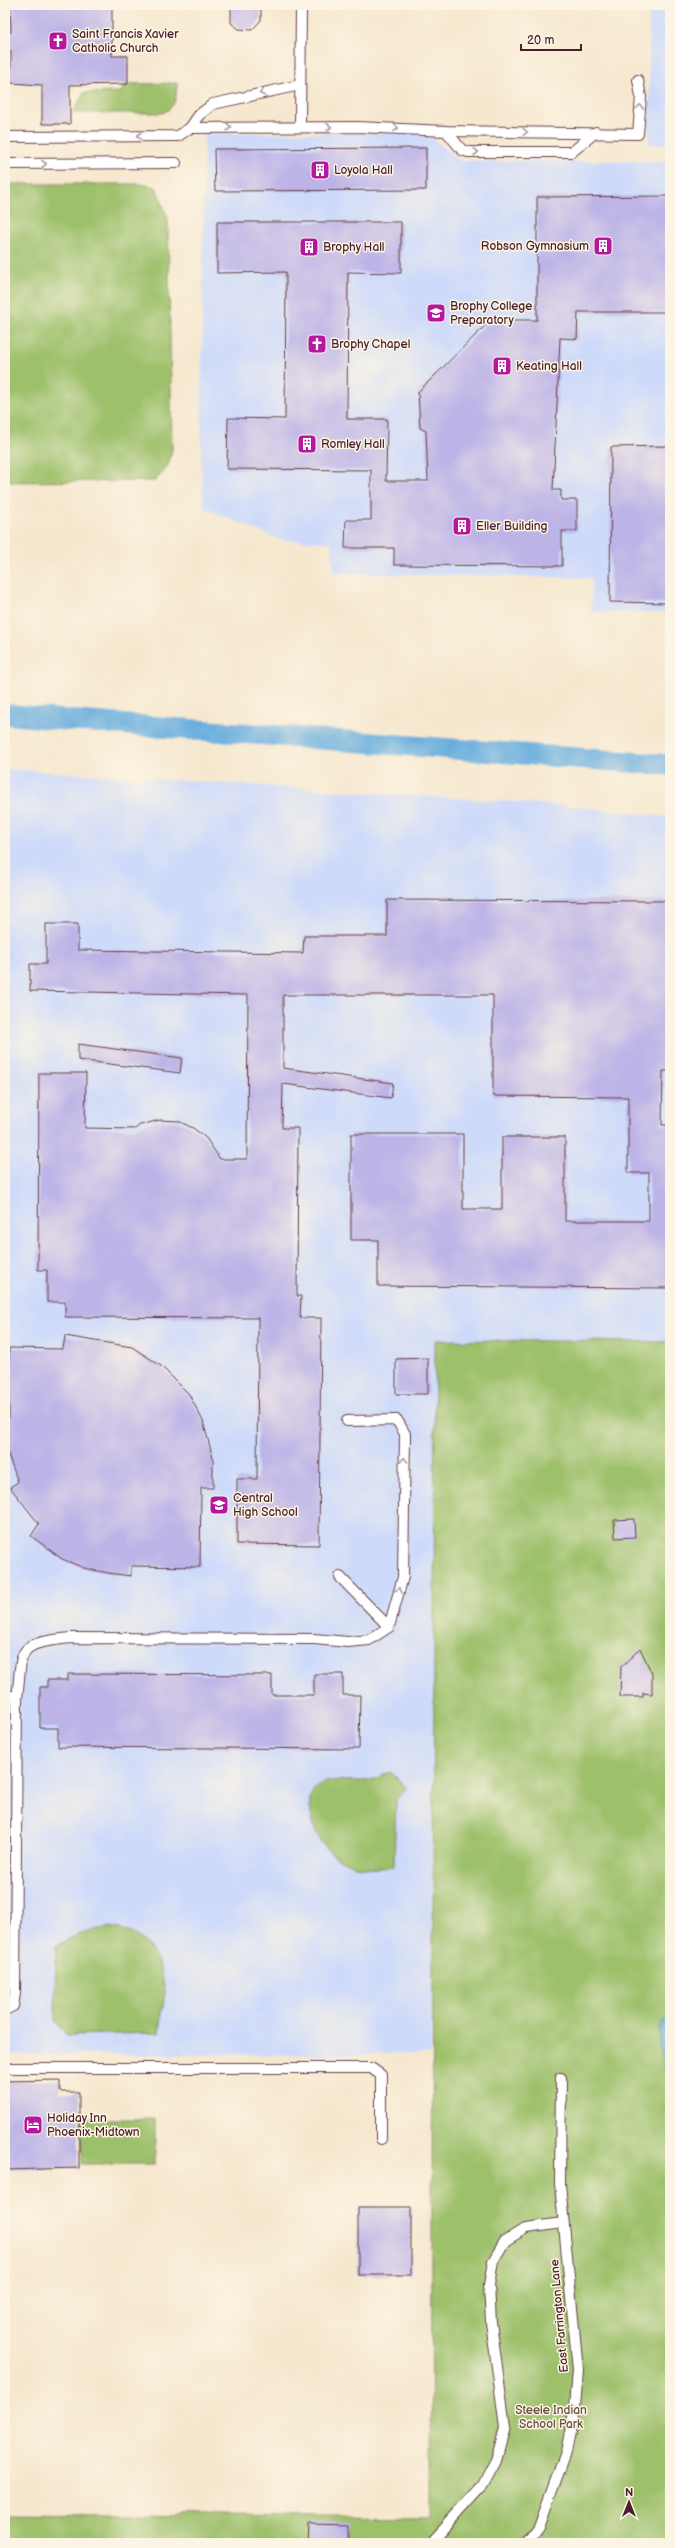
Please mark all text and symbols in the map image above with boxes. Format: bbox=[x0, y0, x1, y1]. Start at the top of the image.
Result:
scale bar bbox=[521, 26, 581, 52]
place label: Saint Francis Xavier Catholic Church bbox=[72, 27, 179, 56]
church icon: Saint Francis Xavier Catholic Church bbox=[47, 30, 69, 52]
text: 20 m bbox=[527, 33, 554, 48]
one-way arrow bbox=[259, 89, 265, 97]
one-way arrow bbox=[636, 104, 645, 110]
one-way arrow bbox=[226, 123, 232, 131]
one-way arrow bbox=[326, 123, 332, 131]
one-way arrow bbox=[393, 124, 399, 132]
one-way arrow bbox=[522, 127, 528, 136]
one-way arrow bbox=[136, 132, 142, 140]
one-way arrow bbox=[473, 148, 479, 156]
building icon: Loyola Hall bbox=[309, 159, 331, 181]
one-way arrow bbox=[41, 160, 47, 168]
place label: Loyola Hall bbox=[334, 163, 393, 178]
building icon: Robson Gymnasium bbox=[592, 235, 614, 257]
building icon: Brophy Hall bbox=[298, 236, 320, 258]
place label: Robson Gymnasium bbox=[481, 239, 589, 254]
place label: Brophy Hall bbox=[323, 240, 385, 255]
place label: Brophy College Preparatory bbox=[450, 299, 532, 328]
school or university icon: Brophy College Preparatory bbox=[425, 302, 447, 324]
church icon: Brophy Chapel bbox=[306, 333, 328, 355]
place label: Brophy Chapel bbox=[331, 337, 410, 352]
building icon: Keating Hall bbox=[491, 355, 513, 377]
place label: Keating Hall bbox=[516, 359, 582, 374]
building icon: Romley Hall bbox=[296, 433, 318, 455]
place label: Romley Hall bbox=[321, 437, 385, 452]
building icon: Eller Building bbox=[451, 515, 473, 537]
place label: Eller Building bbox=[476, 519, 548, 534]
one-way arrow bbox=[400, 1457, 408, 1463]
place label: Central High School bbox=[233, 1491, 298, 1520]
school or university icon: Central High School bbox=[208, 1494, 230, 1516]
one-way arrow bbox=[395, 1586, 403, 1593]
place label: Holiday Inn Phoenix-Midtown bbox=[47, 2111, 140, 2140]
hotel icon: Holiday Inn Phoenix-Midtown bbox=[22, 2114, 44, 2136]
street label: East Farrington Lane bbox=[547, 2259, 572, 2373]
park label: Steele Indian School Park bbox=[515, 2403, 587, 2432]
north arrow bbox=[609, 2482, 649, 2522]
text: N bbox=[625, 2486, 633, 2499]

